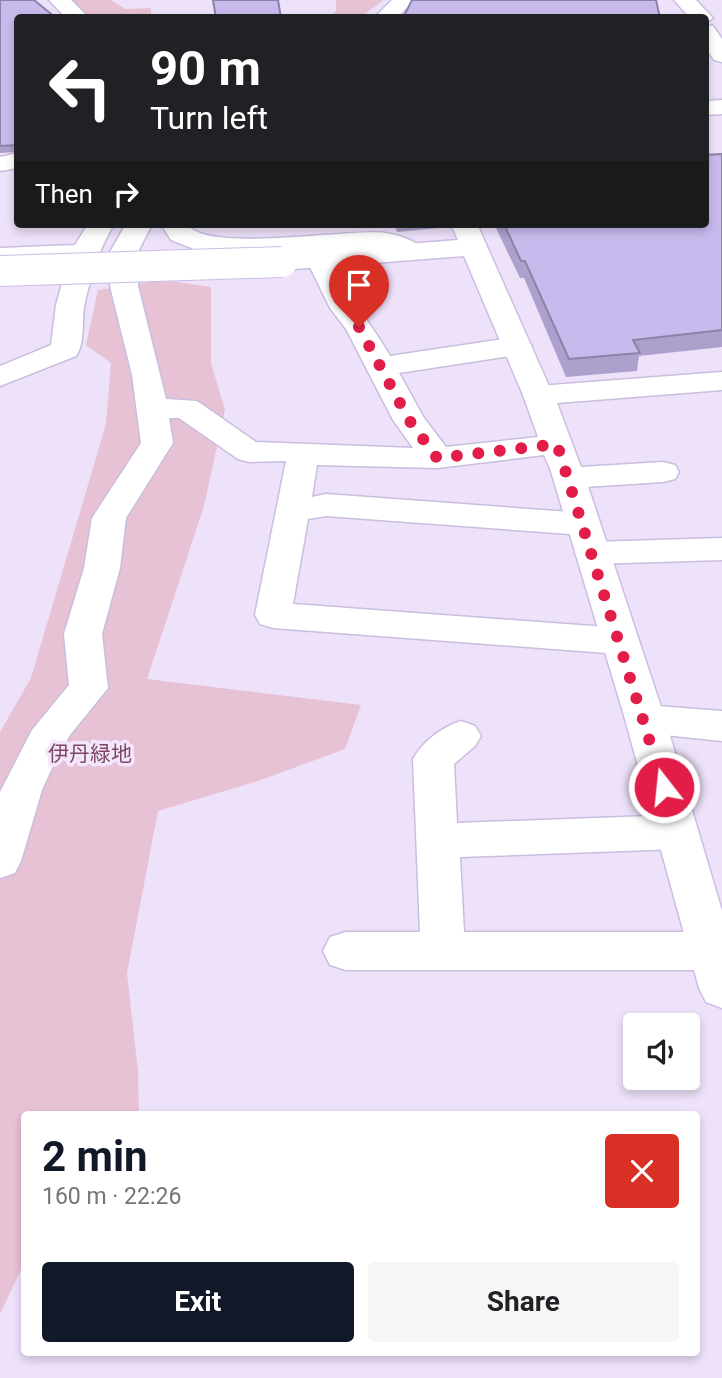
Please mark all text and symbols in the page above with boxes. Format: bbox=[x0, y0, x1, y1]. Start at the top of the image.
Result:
text: 90 m bbox=[150, 40, 261, 97]
icon: left bbox=[35, 42, 126, 133]
text: Turn left bbox=[150, 99, 268, 137]
icon: right bbox=[107, 175, 145, 213]
text: Then bbox=[35, 179, 93, 209]
pin bbox=[329, 255, 389, 327]
icon: arrive bbox=[340, 266, 378, 304]
park label: 伊丹緑地 bbox=[48, 742, 132, 766]
position arrow bbox=[627, 750, 701, 824]
map controls bbox=[623, 1013, 700, 1090]
button: sound bbox=[623, 1013, 700, 1090]
text: 2 min bbox=[42, 1132, 148, 1181]
button: close bbox=[605, 1134, 679, 1208]
text: 160 m · 22:26 bbox=[42, 1183, 181, 1210]
button: Exit bbox=[42, 1262, 354, 1342]
button: Share bbox=[368, 1262, 679, 1342]

